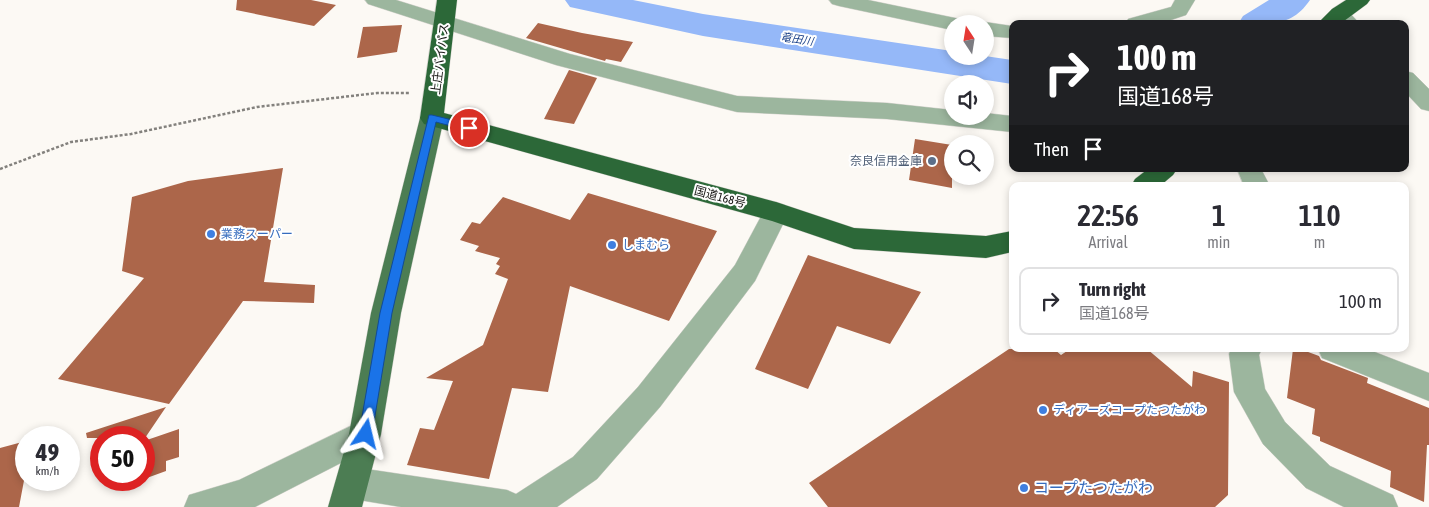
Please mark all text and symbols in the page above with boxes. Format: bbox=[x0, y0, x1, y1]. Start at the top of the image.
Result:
north arrow bbox=[944, 15, 994, 65]
map controls bbox=[944, 15, 994, 185]
street label: 上庄バイパス bbox=[429, 23, 451, 95]
water label: 竜田川 bbox=[780, 30, 815, 48]
text: 100 m bbox=[1117, 37, 1196, 77]
icon: right bbox=[1034, 40, 1099, 105]
button: sound bbox=[944, 75, 994, 125]
text: 国道168号 bbox=[1117, 83, 1214, 109]
pin bbox=[448, 107, 490, 149]
icon: arrive bbox=[455, 114, 483, 142]
button: search bbox=[944, 135, 994, 185]
icon: arrive bbox=[1079, 135, 1107, 163]
text: Then bbox=[1034, 138, 1069, 160]
place label: 奈良信用金庫 bbox=[850, 154, 922, 168]
marker: 奈良信用金庫 bbox=[926, 155, 938, 167]
street label: 国道168号 bbox=[693, 183, 747, 211]
text: 22:56 bbox=[1077, 198, 1139, 232]
text: 1 bbox=[1212, 198, 1226, 232]
text: 110 bbox=[1298, 198, 1341, 232]
place label: 業務スーパー bbox=[221, 227, 293, 241]
marker: 業務スーパー bbox=[205, 228, 217, 240]
text: Arrival bbox=[1089, 233, 1128, 251]
text: min bbox=[1207, 233, 1230, 251]
text: m bbox=[1314, 233, 1325, 251]
place label: しまむら bbox=[622, 238, 670, 252]
marker: しまむら bbox=[606, 239, 618, 251]
text: Turn right bbox=[1079, 278, 1146, 300]
icon: right bbox=[1036, 287, 1064, 315]
text: 100 m bbox=[1339, 290, 1382, 312]
text: 国道168号 bbox=[1079, 304, 1150, 322]
place label: ディアーズコープたつたがわ bbox=[1053, 403, 1206, 417]
marker: ディアーズコープたつたがわ bbox=[1037, 404, 1049, 416]
position arrow bbox=[339, 407, 391, 459]
speed limit sign: 50 bbox=[90, 426, 155, 491]
text: 49 bbox=[36, 438, 59, 466]
text: km/h bbox=[36, 464, 59, 478]
place label: コープたつたがわ bbox=[1034, 479, 1153, 496]
marker: コープたつたがわ bbox=[1018, 482, 1030, 494]

